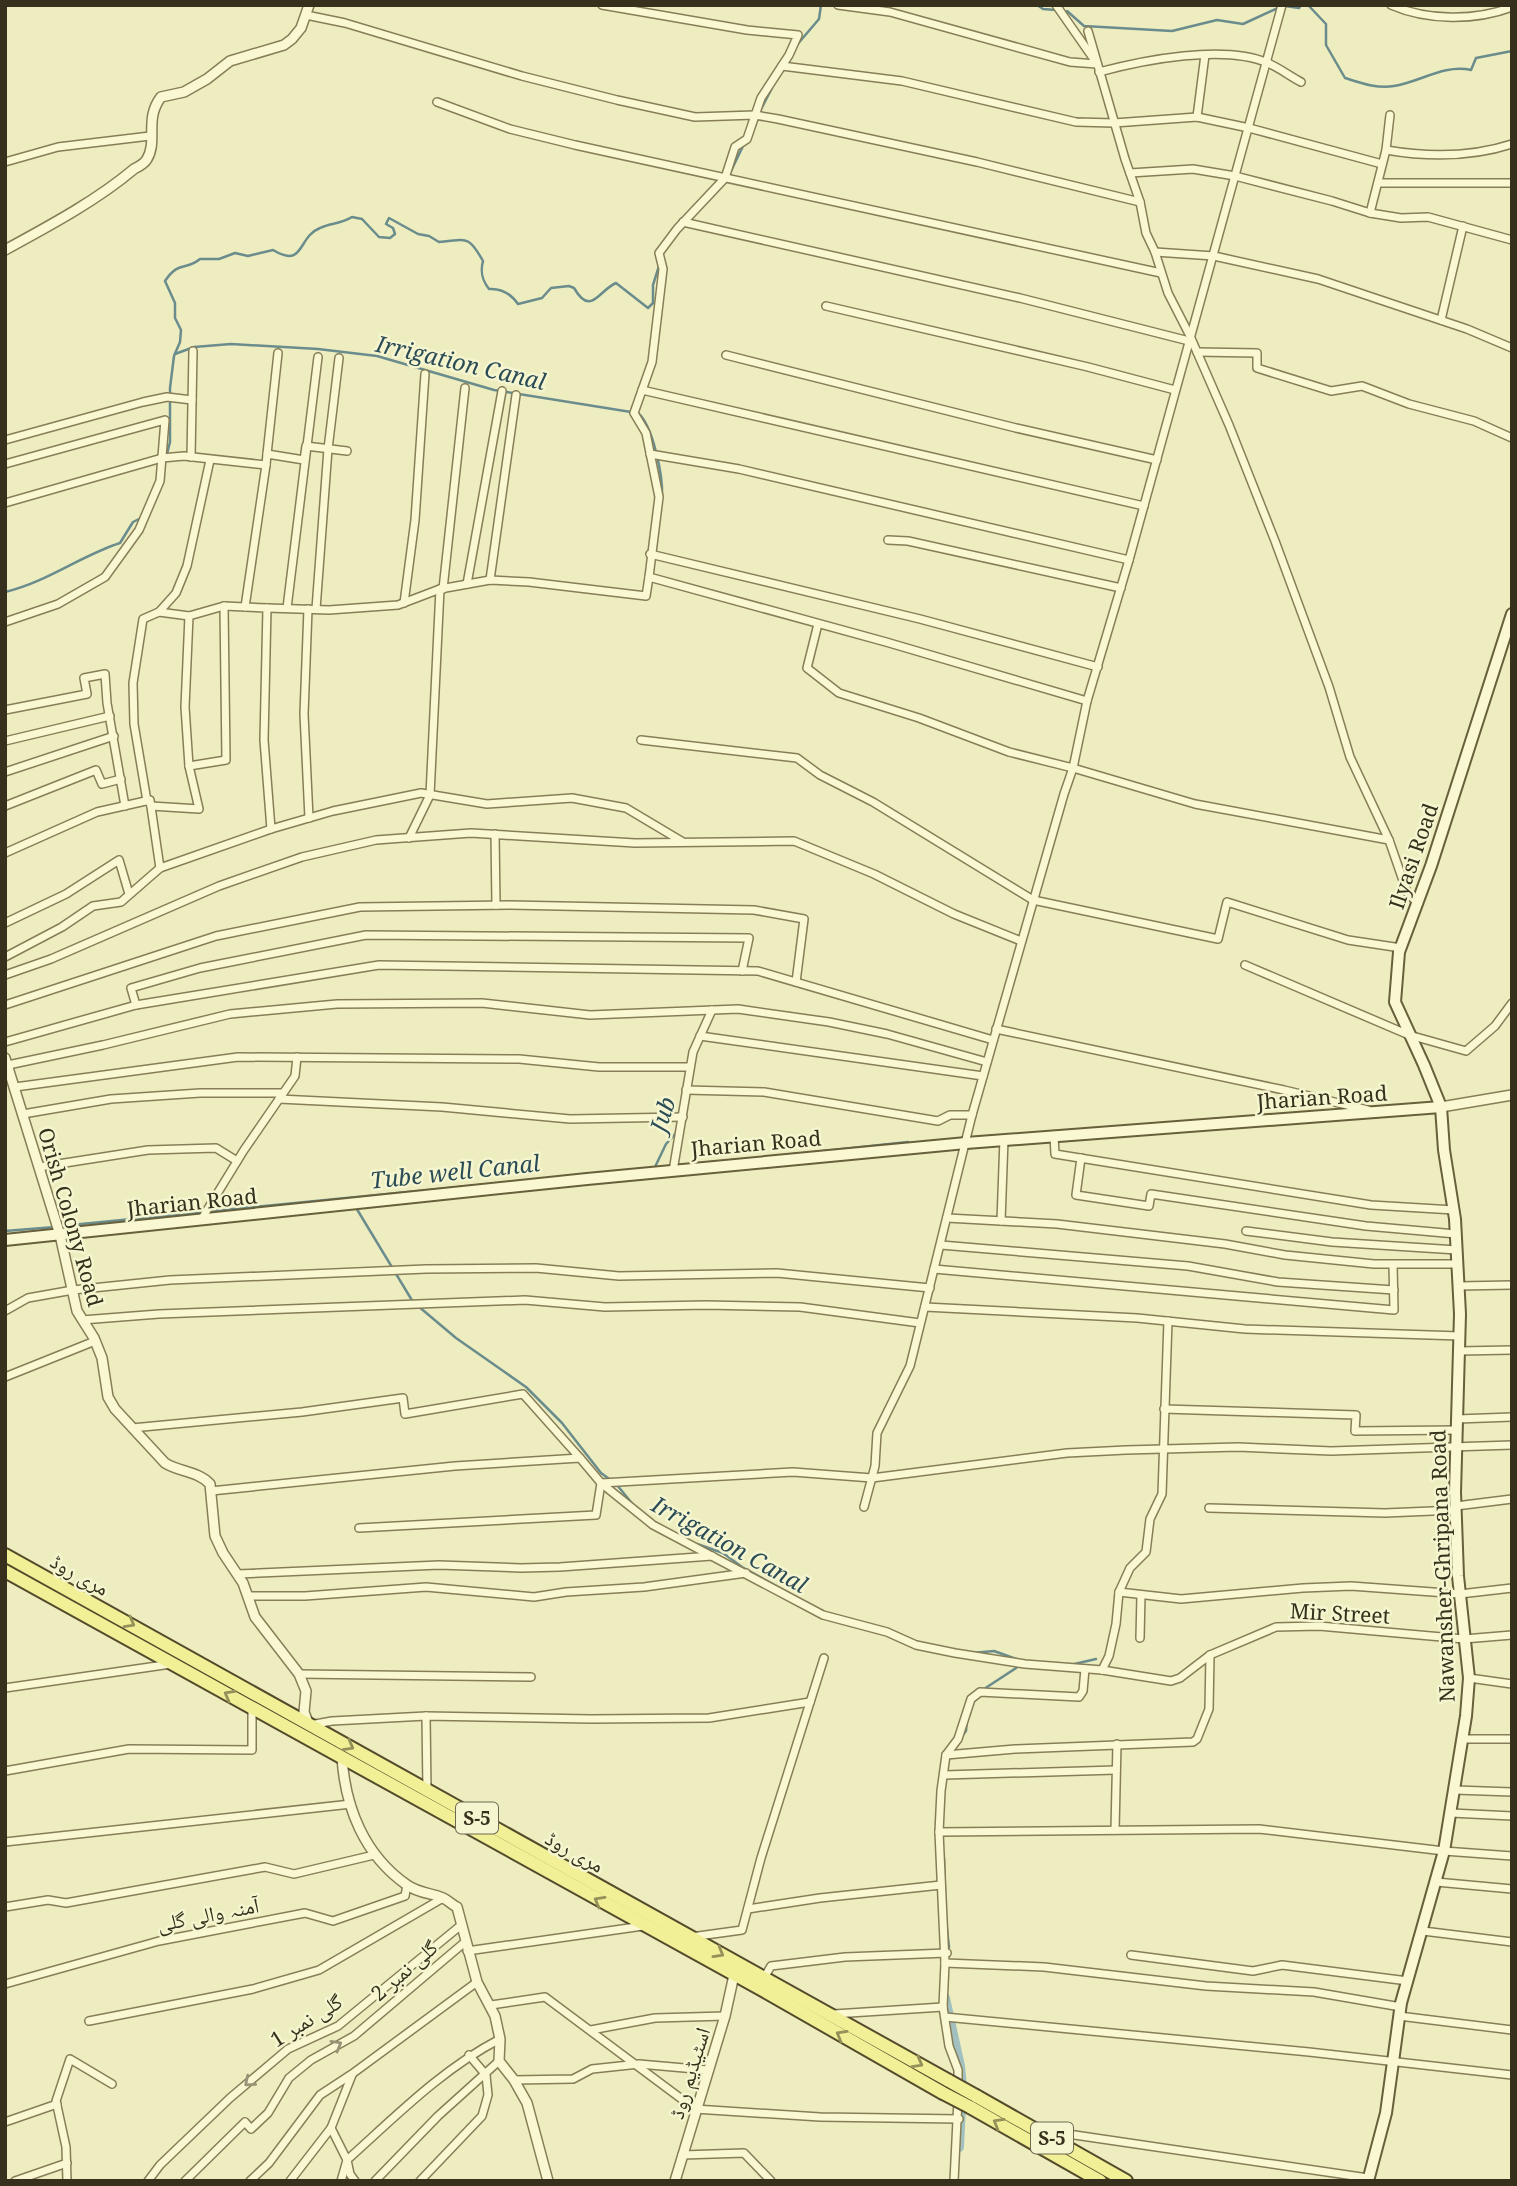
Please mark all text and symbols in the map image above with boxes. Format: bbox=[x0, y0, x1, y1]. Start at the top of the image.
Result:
water label: Irrigation Canal bbox=[372, 327, 549, 397]
street label: Ilyasi Road bbox=[1382, 799, 1444, 913]
street label: Jharian Road bbox=[1255, 1078, 1388, 1116]
water label: Jub bbox=[640, 1092, 683, 1139]
street label: Jharian Road bbox=[689, 1123, 822, 1163]
street label: Orish Colony Road bbox=[32, 1124, 110, 1310]
water label: Tube well Canal bbox=[369, 1146, 541, 1196]
street label: Jharian Road bbox=[125, 1181, 259, 1223]
street label: Nawansher-Ghripana Road bbox=[1423, 1429, 1461, 1703]
water label: Irrigation Canal bbox=[646, 1488, 814, 1600]
street label: مری روڈ bbox=[46, 1546, 114, 1602]
street label: Mir Street bbox=[1289, 1596, 1391, 1630]
one-way arrow bbox=[122, 1615, 135, 1628]
one-way arrow bbox=[224, 1690, 237, 1703]
one-way arrow bbox=[342, 1738, 354, 1751]
road number: S-5 bbox=[456, 1802, 498, 1834]
street label: مری روڈ bbox=[541, 1823, 609, 1879]
street label: آمنہ والی گلی bbox=[155, 1890, 262, 1938]
one-way arrow bbox=[594, 1896, 607, 1909]
street label: گلی نمبر 2 bbox=[365, 1933, 444, 2007]
one-way arrow bbox=[711, 1945, 724, 1958]
street label: گلی نمبر 1 bbox=[265, 1987, 348, 2053]
street label: اسٹیڈیم روڈ bbox=[662, 2024, 717, 2122]
one-way arrow bbox=[836, 2030, 848, 2043]
one-way arrow bbox=[330, 2041, 343, 2054]
one-way arrow bbox=[910, 2055, 923, 2068]
one-way arrow bbox=[244, 2074, 257, 2086]
one-way arrow bbox=[992, 2118, 1005, 2131]
road number: S-5 bbox=[1031, 2122, 1073, 2154]

